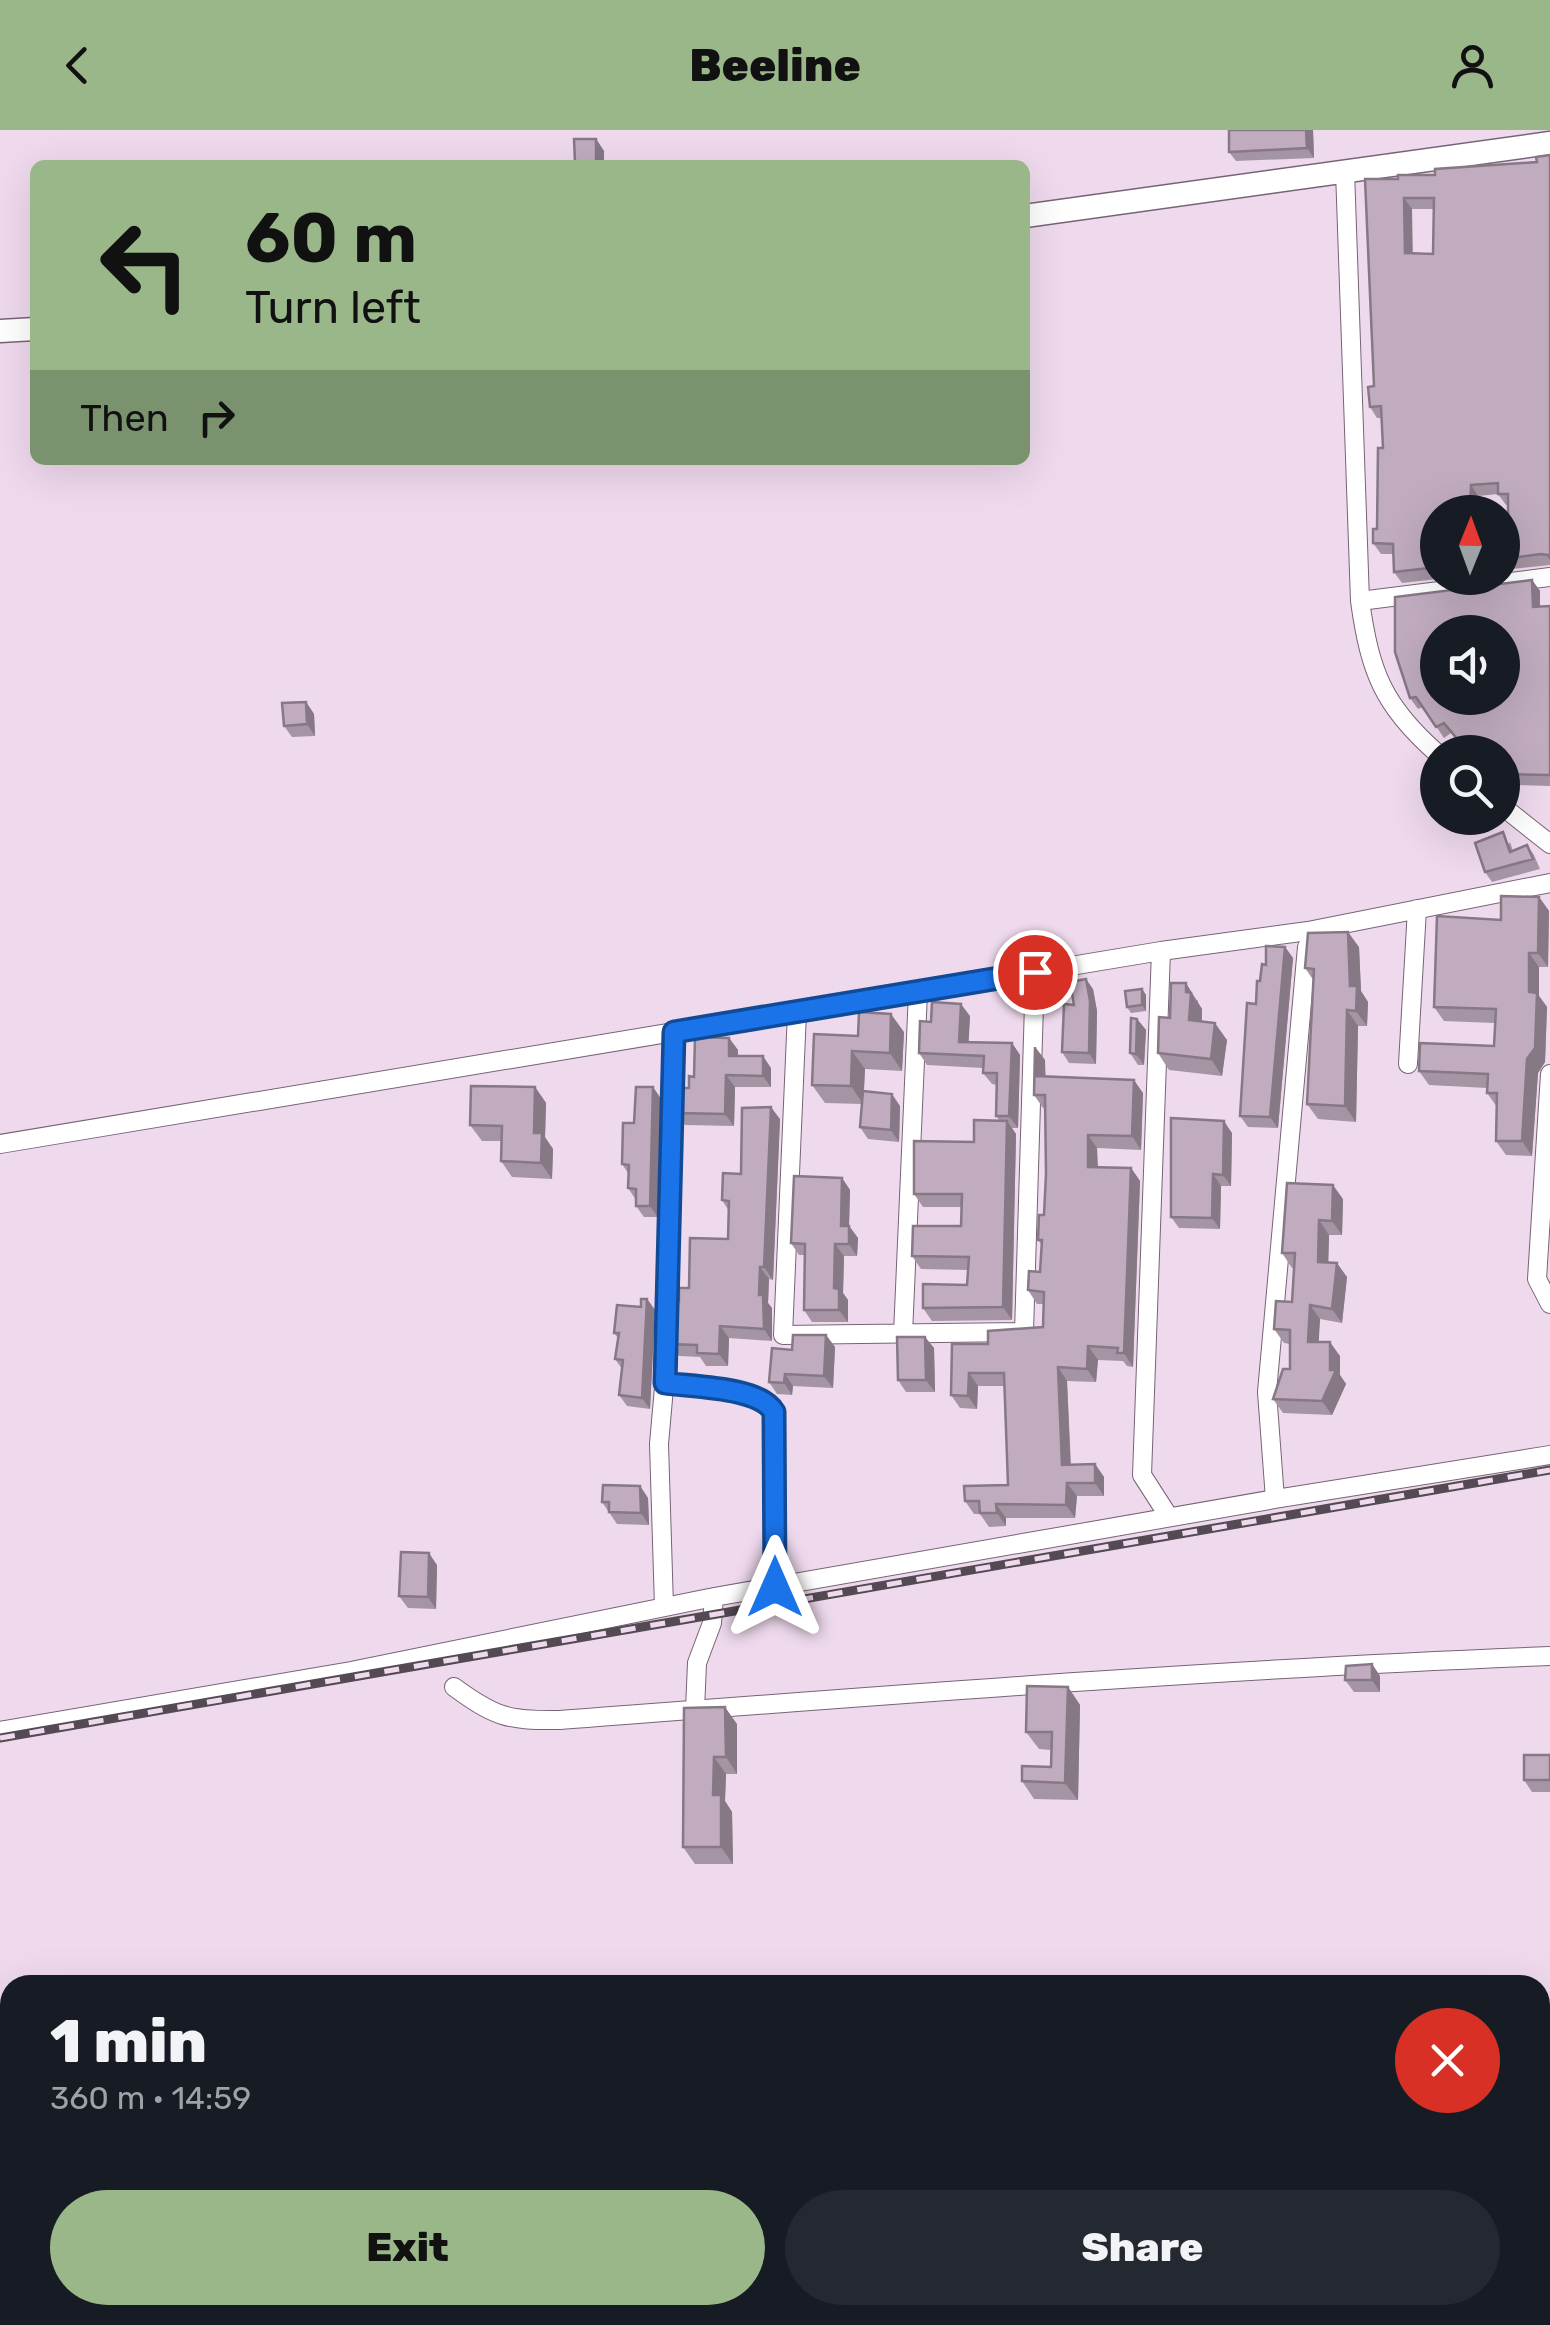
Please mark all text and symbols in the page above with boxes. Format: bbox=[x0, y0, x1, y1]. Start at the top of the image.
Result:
icon: back bbox=[50, 38, 105, 93]
icon: person bbox=[1445, 38, 1500, 93]
text: Beeline bbox=[689, 39, 861, 92]
text: 60 m bbox=[245, 197, 417, 280]
icon: left bbox=[80, 200, 210, 330]
text: Turn left bbox=[245, 281, 421, 334]
icon: right bbox=[189, 390, 244, 445]
text: Then bbox=[80, 395, 169, 441]
north arrow bbox=[1420, 495, 1520, 595]
map controls bbox=[1420, 495, 1520, 835]
button: sound bbox=[1420, 615, 1520, 715]
button: search bbox=[1420, 735, 1520, 835]
pin bbox=[993, 930, 1078, 1015]
icon: arrive bbox=[1008, 945, 1063, 1000]
position arrow bbox=[723, 1535, 827, 1639]
text: 1 min bbox=[50, 2006, 207, 2077]
button: close bbox=[1395, 2008, 1500, 2113]
text: 360 m · 14:59 bbox=[50, 2079, 251, 2117]
button: Exit bbox=[50, 2190, 765, 2305]
button: Share bbox=[785, 2190, 1500, 2305]

